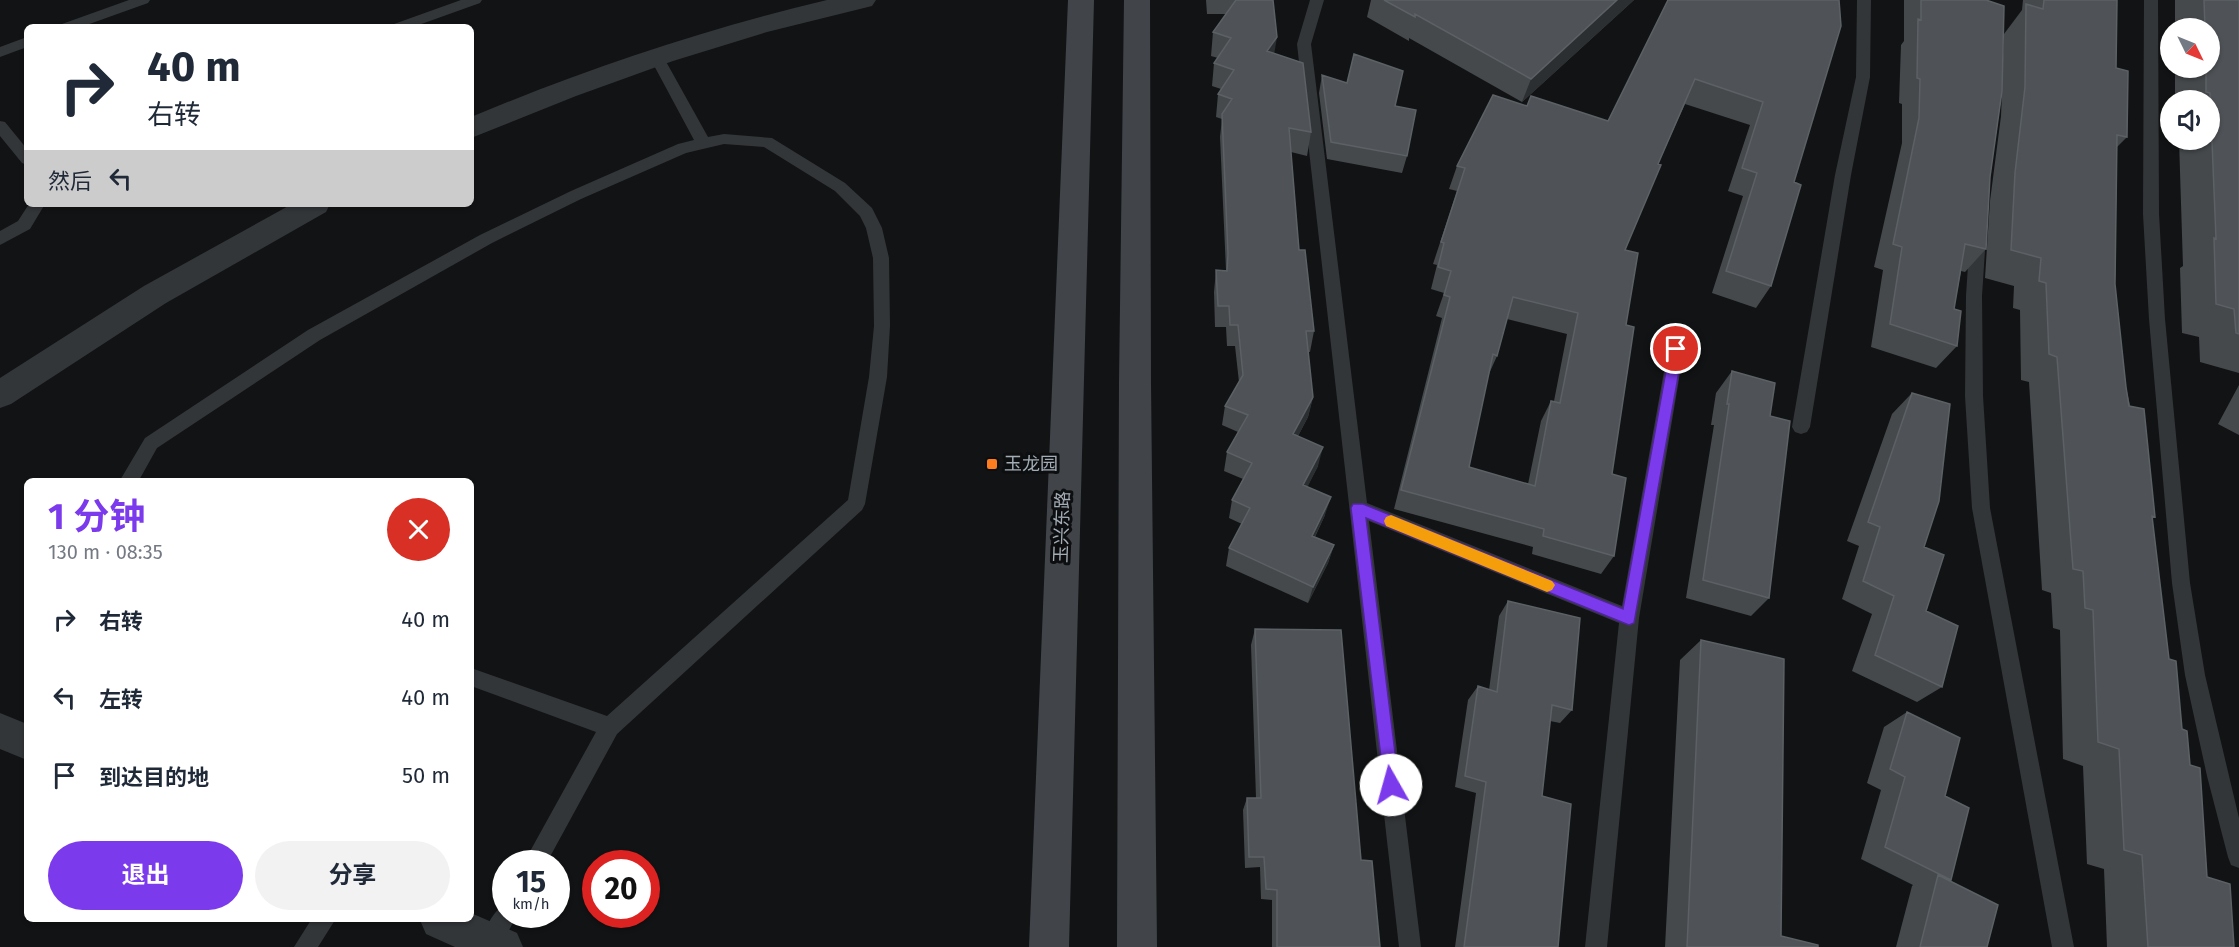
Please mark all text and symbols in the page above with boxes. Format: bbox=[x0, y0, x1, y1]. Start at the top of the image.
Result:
north arrow bbox=[2160, 18, 2220, 78]
map controls bbox=[2160, 18, 2220, 150]
text: 40 m bbox=[147, 42, 241, 92]
icon: right bbox=[48, 48, 126, 126]
button: sound bbox=[2160, 90, 2220, 150]
text: 右转 bbox=[147, 99, 201, 131]
icon: left bbox=[104, 162, 137, 195]
text: 然后 bbox=[48, 168, 92, 195]
pin bbox=[1650, 323, 1701, 374]
icon: arrive bbox=[1659, 332, 1692, 365]
place label: 玉龙园 bbox=[1004, 453, 1058, 475]
marker: 玉龙园 bbox=[985, 457, 999, 471]
street label: 玉兴东路 bbox=[1050, 491, 1074, 563]
text: 1 分钟 bbox=[48, 495, 145, 539]
button: close bbox=[387, 498, 450, 561]
text: 130 m · 08:35 bbox=[48, 540, 163, 564]
icon: right bbox=[48, 603, 81, 636]
text: 40 m bbox=[401, 606, 450, 633]
text: 右转 bbox=[99, 608, 143, 635]
icon: left bbox=[48, 681, 81, 714]
text: 40 m bbox=[401, 684, 450, 711]
text: 左转 bbox=[99, 686, 143, 713]
position arrow bbox=[1359, 753, 1423, 817]
icon: arrive bbox=[48, 759, 81, 792]
text: 50 m bbox=[402, 762, 450, 789]
text: 到达目的地 bbox=[99, 764, 209, 791]
button: 退出 bbox=[48, 841, 243, 910]
button: 分享 bbox=[255, 841, 450, 910]
speed limit sign: 20 bbox=[582, 850, 660, 928]
text: 15 bbox=[516, 864, 546, 900]
text: km/h bbox=[512, 895, 550, 913]

